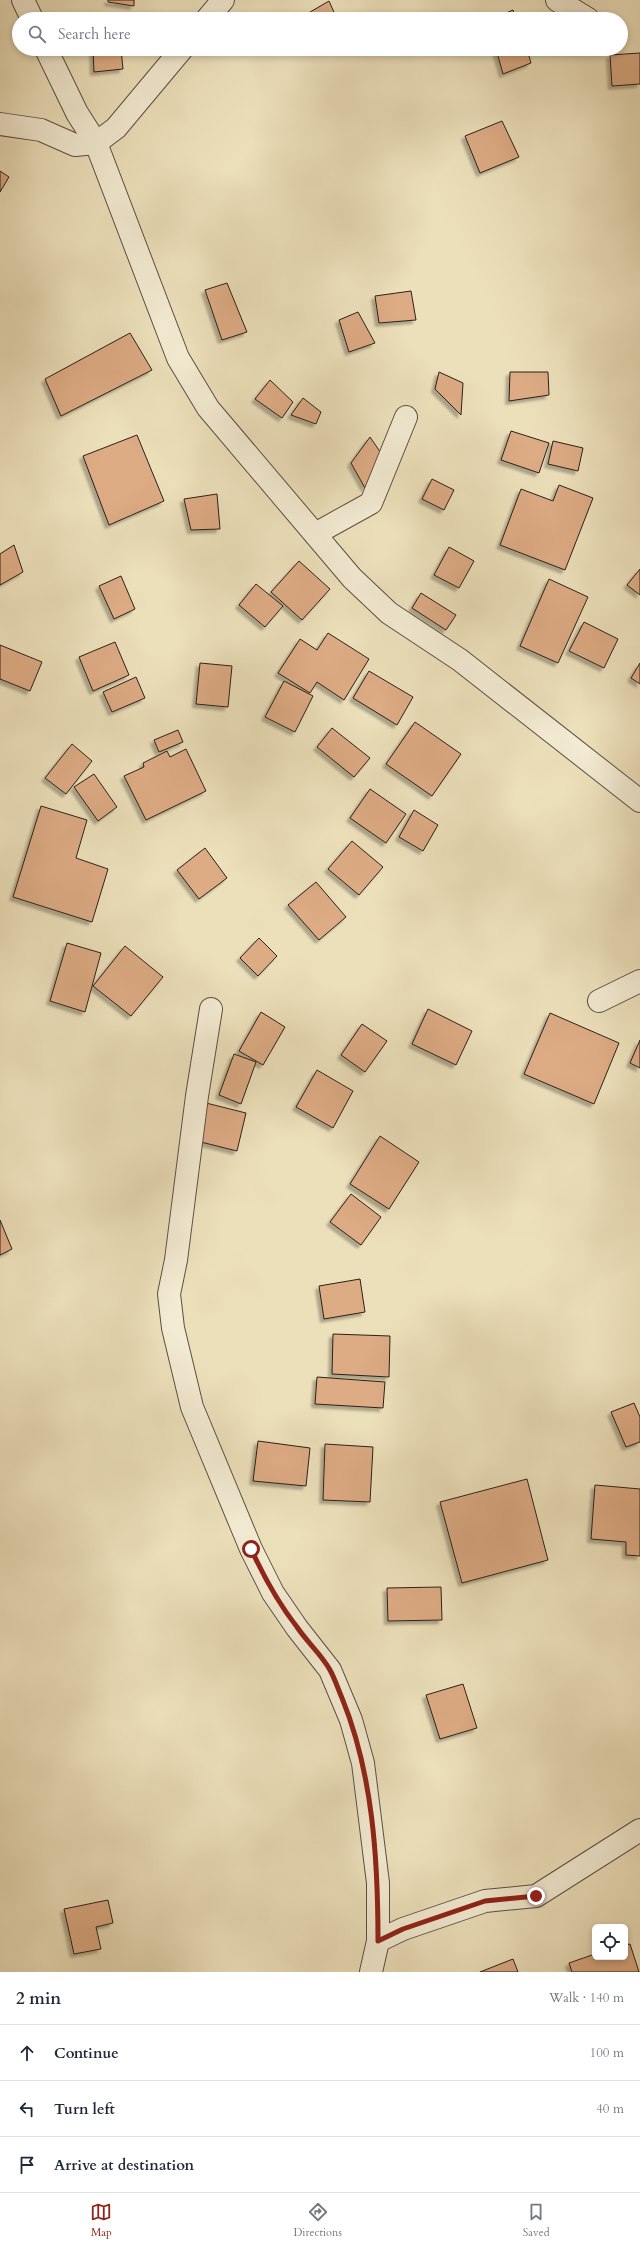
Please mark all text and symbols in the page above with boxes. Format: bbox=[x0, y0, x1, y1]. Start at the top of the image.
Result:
search box bbox=[12, 12, 628, 56]
icon: search bbox=[26, 23, 48, 45]
text: Search here bbox=[58, 24, 131, 44]
route start bbox=[242, 1540, 260, 1558]
route end bbox=[527, 1887, 545, 1905]
map controls bbox=[592, 1924, 628, 1960]
button: locate bbox=[592, 1924, 628, 1960]
text: 2 min bbox=[16, 1987, 61, 2010]
text: Walk · 140 m bbox=[549, 1989, 624, 2007]
icon: ahead bbox=[16, 2042, 38, 2064]
text: Continue bbox=[54, 2043, 119, 2063]
text: 100 m bbox=[590, 2044, 624, 2062]
icon: left bbox=[16, 2098, 38, 2120]
text: Turn left bbox=[54, 2099, 115, 2119]
text: 40 m bbox=[596, 2100, 624, 2118]
icon: arrive bbox=[16, 2154, 38, 2176]
text: Arrive at destination bbox=[54, 2155, 194, 2175]
tab: Map bbox=[90, 2201, 112, 2240]
tab: Directions bbox=[293, 2201, 342, 2240]
tab: Saved bbox=[523, 2201, 550, 2240]

